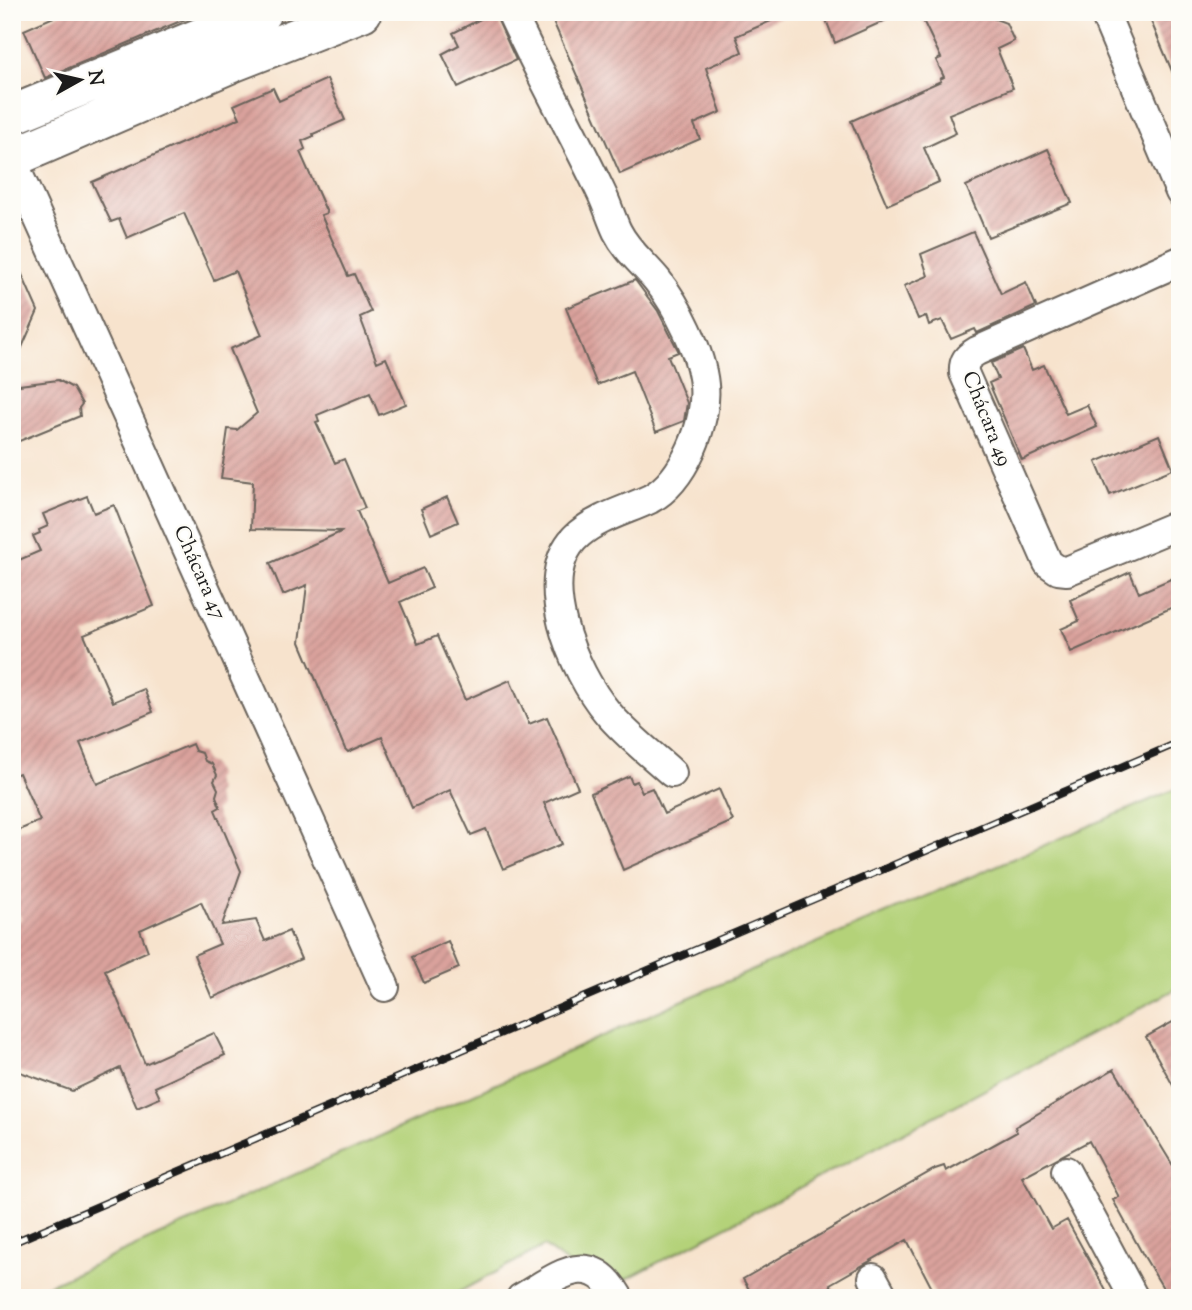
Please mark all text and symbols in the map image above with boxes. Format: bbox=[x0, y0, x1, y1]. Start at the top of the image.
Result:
north arrow bbox=[46, 46, 116, 116]
text: N bbox=[80, 69, 109, 87]
street label: Chácara 49 bbox=[953, 367, 1019, 471]
street label: Chácara 47 bbox=[165, 521, 233, 626]

